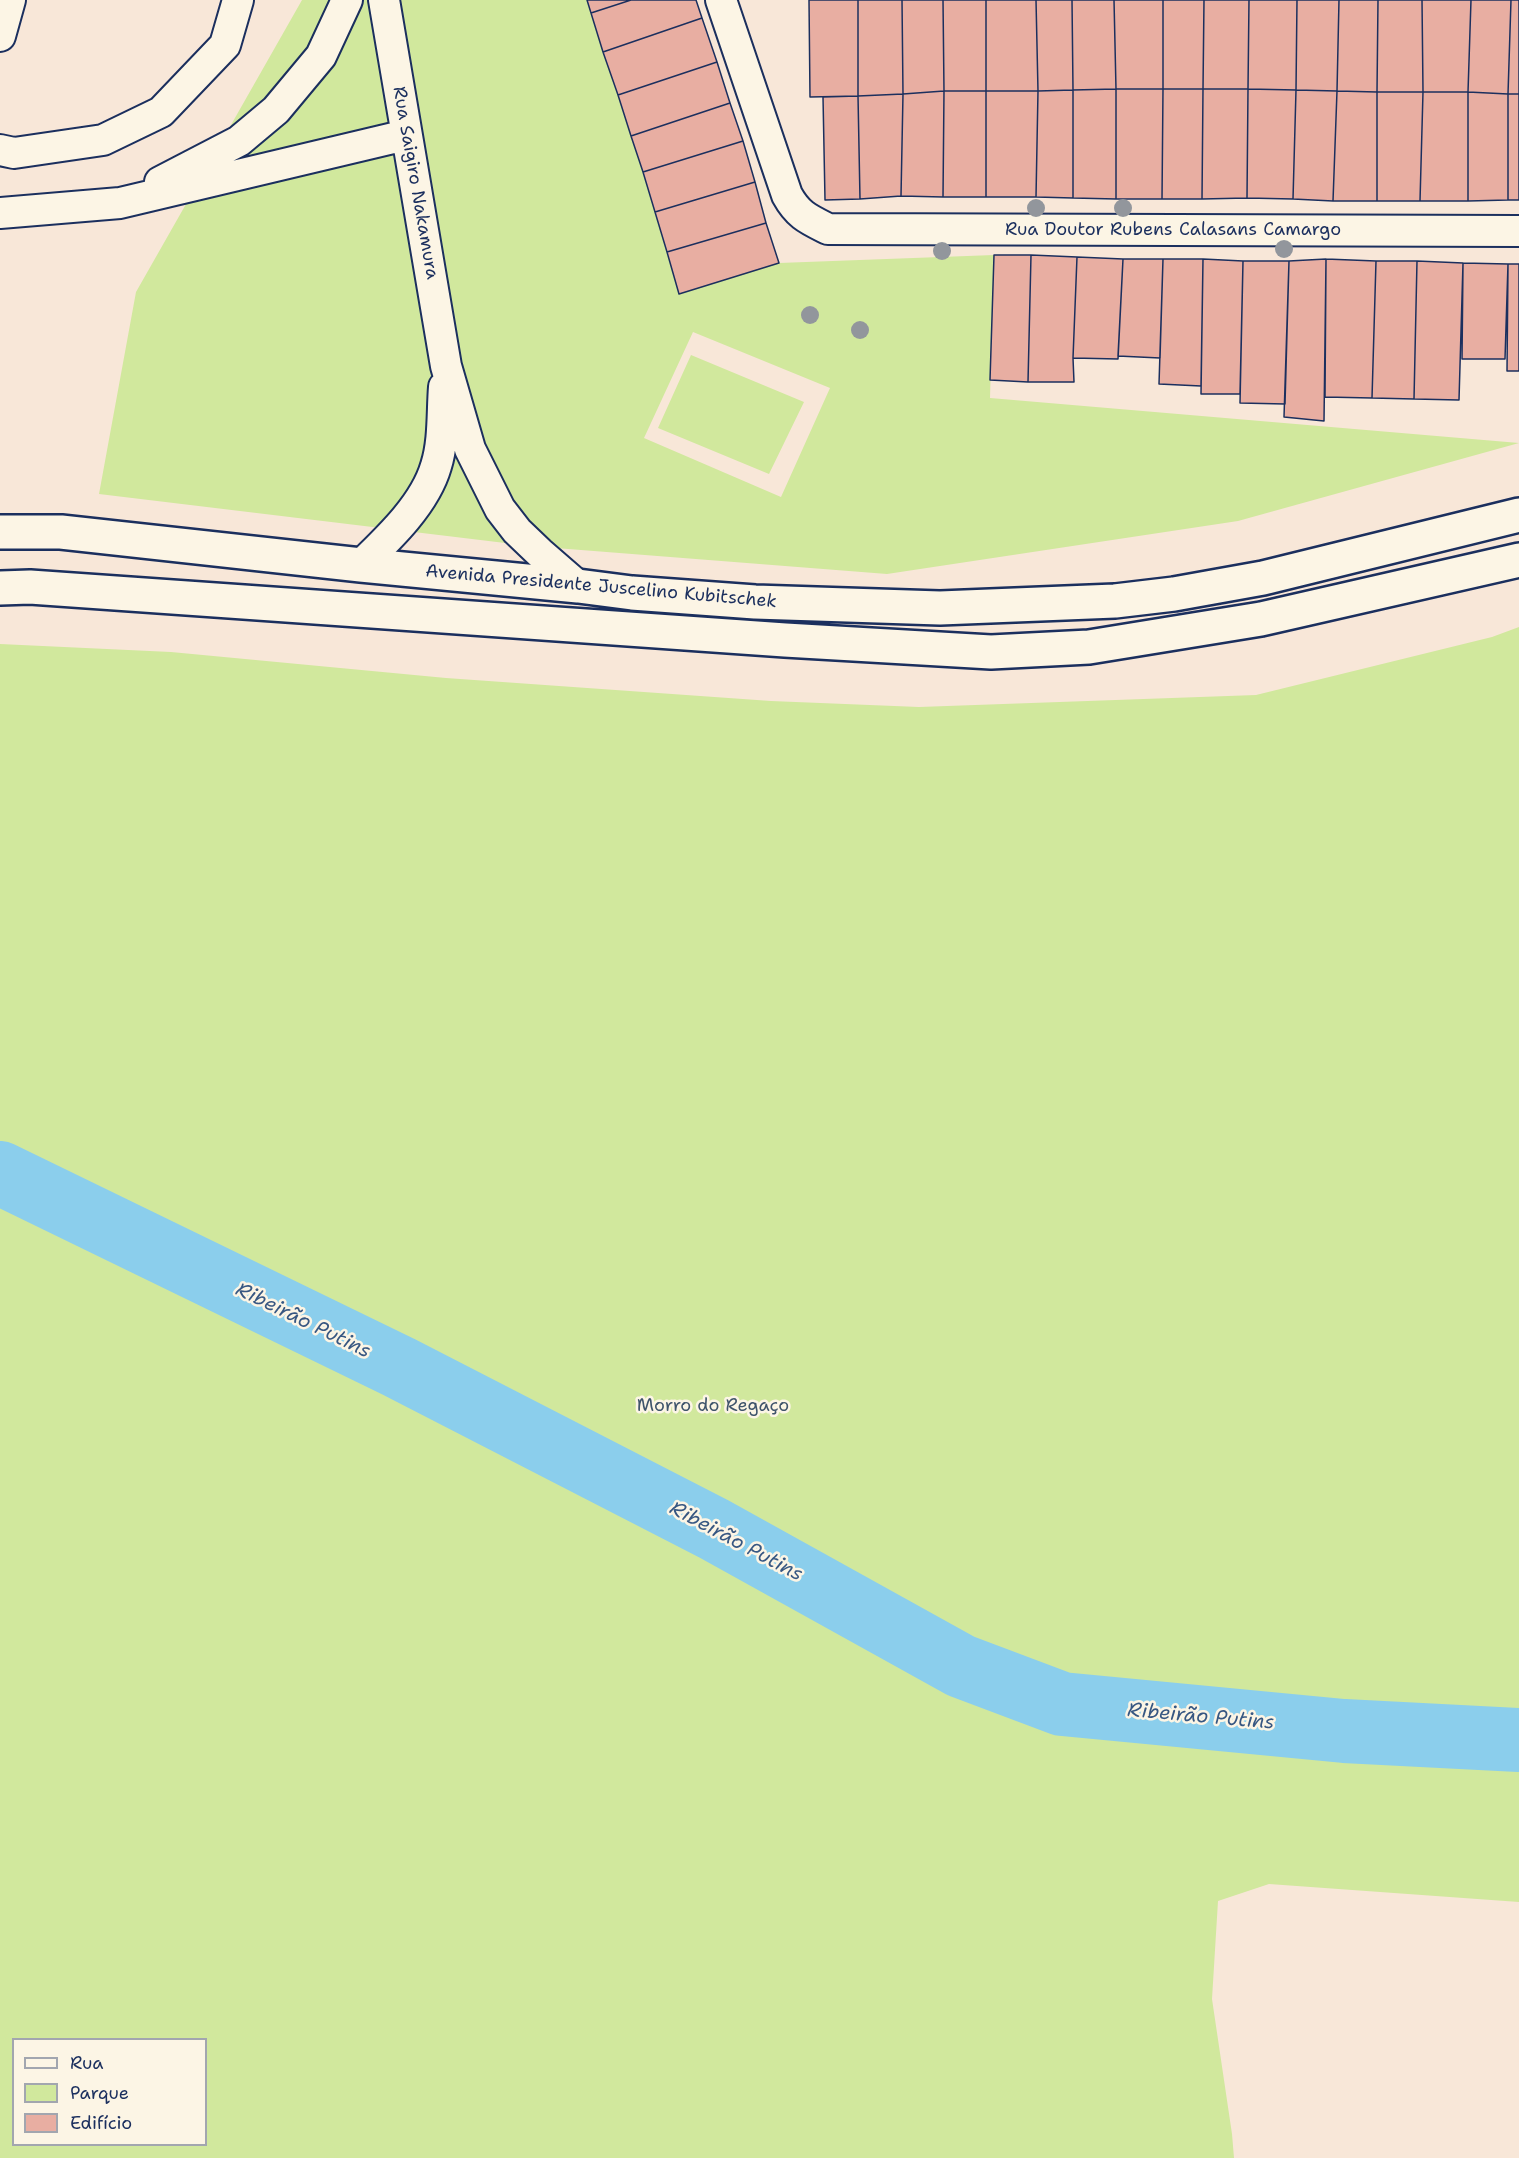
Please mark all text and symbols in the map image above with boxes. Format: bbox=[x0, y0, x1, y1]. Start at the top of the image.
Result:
street label: Rua Saigiro Nakamura bbox=[387, 85, 443, 281]
street label: Rua Doutor Rubens Calasans Camargo bbox=[1005, 219, 1341, 241]
street label: Avenida Presidente Juscelino Kubitschek bbox=[424, 561, 778, 613]
water label: Ribeirão Putins bbox=[231, 1278, 375, 1364]
park label: Morro do Regaço bbox=[637, 1395, 789, 1417]
water label: Ribeirão Putins bbox=[665, 1497, 807, 1587]
water label: Ribeirão Putins bbox=[1127, 1699, 1275, 1735]
legend bbox=[12, 2038, 207, 2146]
text: Rua bbox=[70, 2051, 103, 2075]
text: Parque bbox=[70, 2081, 129, 2105]
text: Edifício bbox=[70, 2111, 132, 2135]

